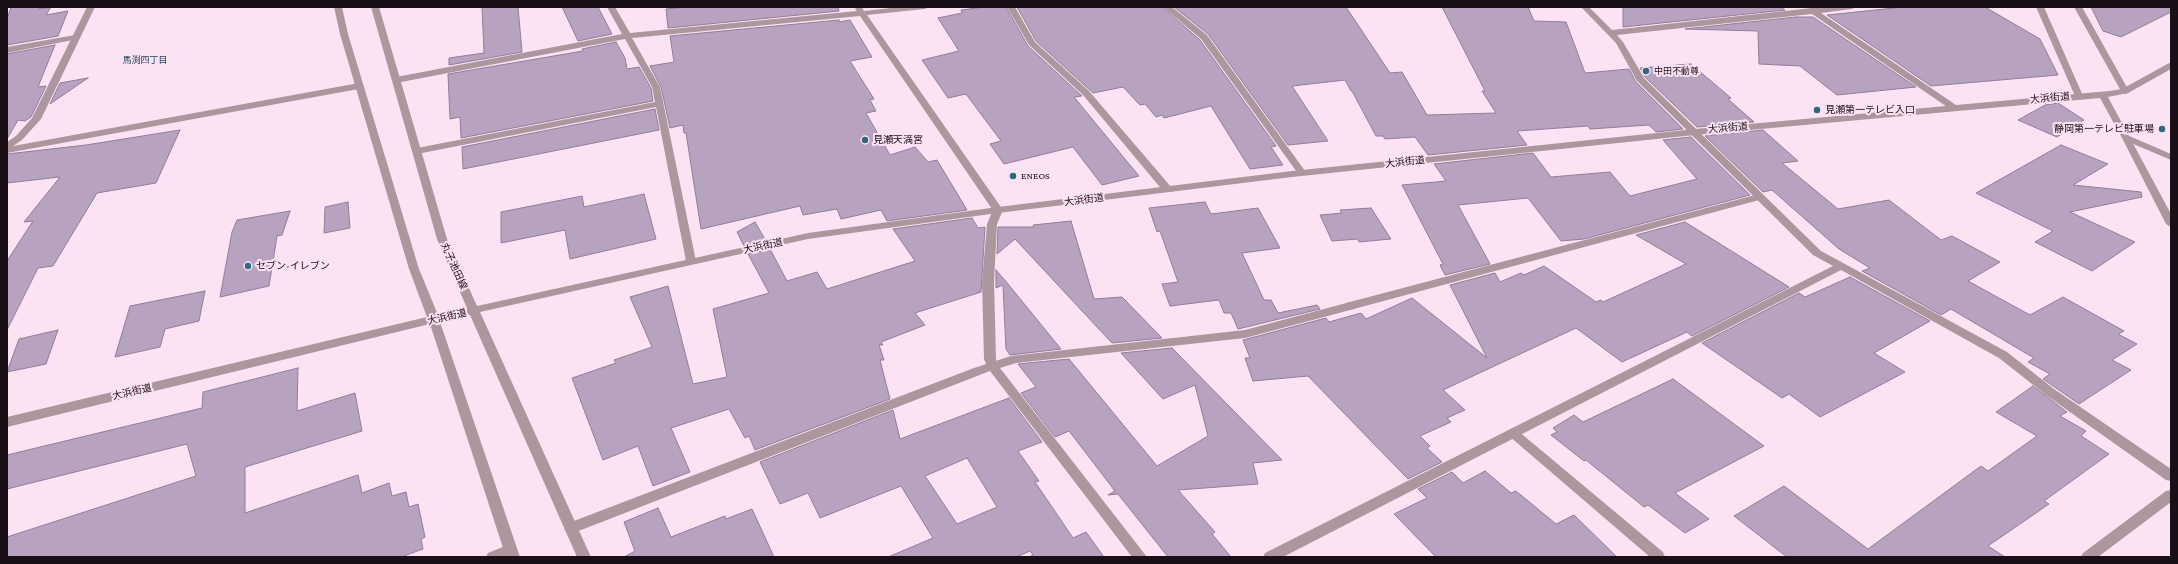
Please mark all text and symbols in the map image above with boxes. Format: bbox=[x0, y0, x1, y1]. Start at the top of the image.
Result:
district label: 馬渕四丁目 bbox=[123, 55, 167, 65]
marker: 中田不動尊 bbox=[1641, 66, 1651, 76]
place label: 中田不動尊 bbox=[1654, 66, 1699, 76]
street label: 大浜街道 bbox=[2030, 90, 2070, 106]
place label: 見瀬第一テレビ入口 bbox=[1825, 104, 1915, 116]
marker: 見瀬第一テレビ入口 bbox=[1812, 105, 1822, 115]
street label: 大浜街道 bbox=[1708, 120, 1748, 136]
place label: 静岡第一テレビ駐車場 bbox=[2054, 123, 2154, 135]
marker: 静岡第一テレビ駐車場 bbox=[2157, 124, 2167, 134]
place label: 見瀬天満宮 bbox=[873, 134, 923, 146]
marker: 見瀬天満宮 bbox=[860, 135, 870, 145]
street label: 大浜街道 bbox=[1384, 154, 1426, 170]
place label: ENEOS bbox=[1021, 170, 1050, 182]
marker: ENEOS bbox=[1008, 171, 1018, 181]
street label: 大浜街道 bbox=[1063, 192, 1105, 208]
street label: 大浜街道 bbox=[742, 236, 784, 256]
street label: 丸子池田線 bbox=[438, 241, 470, 291]
place label: セブン-イレブン bbox=[256, 260, 330, 272]
marker: セブン-イレブン bbox=[243, 261, 253, 271]
street label: 大浜街道 bbox=[426, 307, 468, 327]
street label: 大浜街道 bbox=[111, 382, 153, 402]

